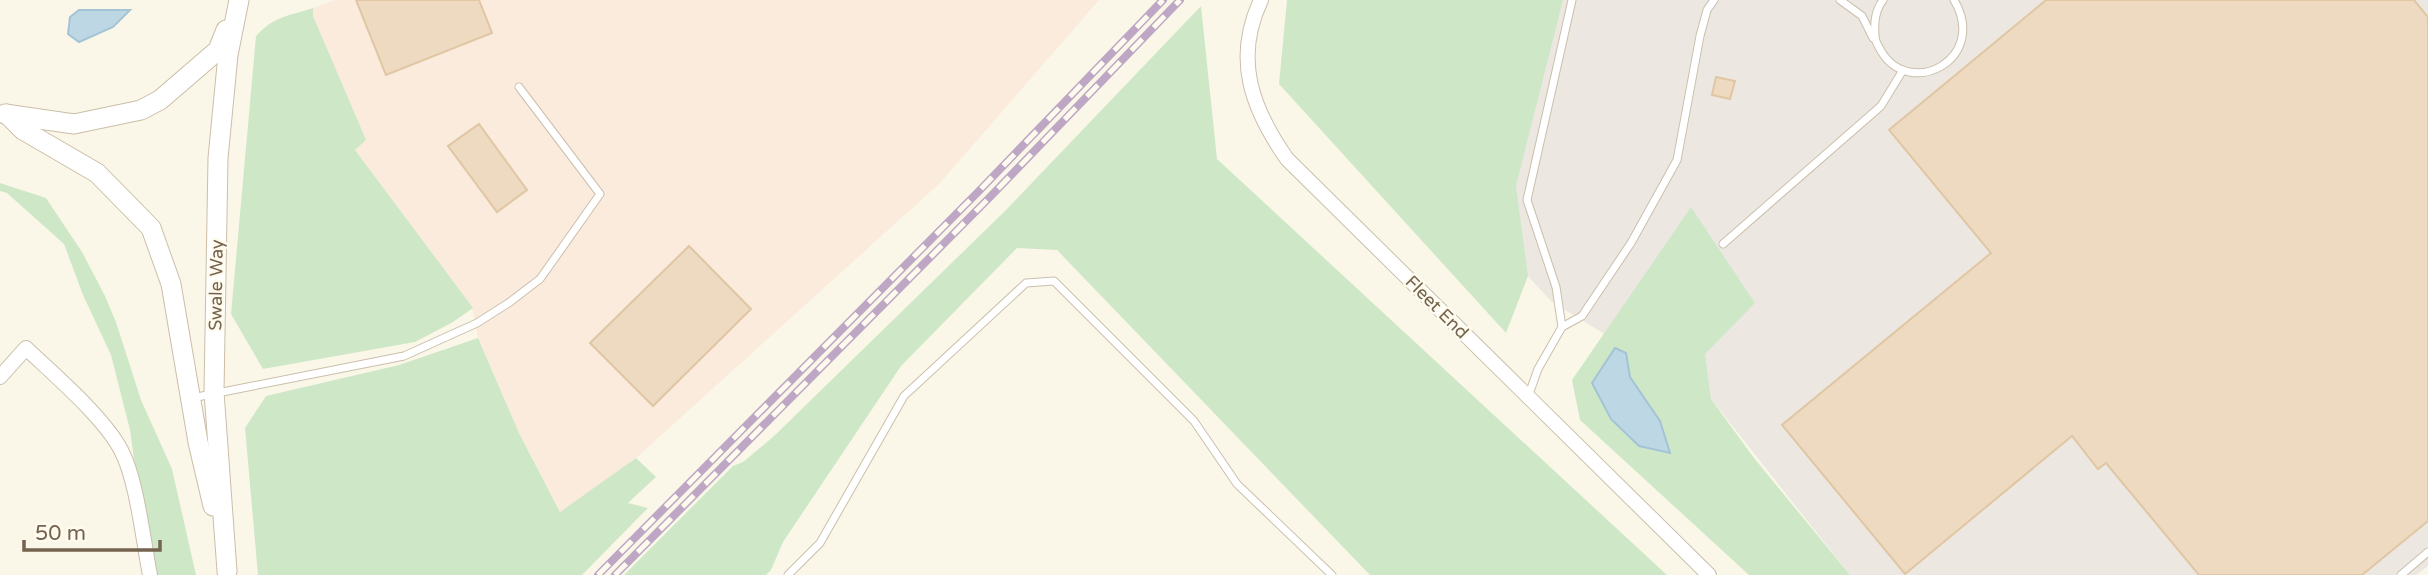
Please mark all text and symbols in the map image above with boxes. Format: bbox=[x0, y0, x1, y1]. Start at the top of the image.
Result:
street label: Swale Way bbox=[204, 239, 228, 331]
street label: Fleet End bbox=[1401, 271, 1473, 343]
scale bar bbox=[24, 508, 161, 552]
text: 50 m bbox=[35, 521, 86, 546]

